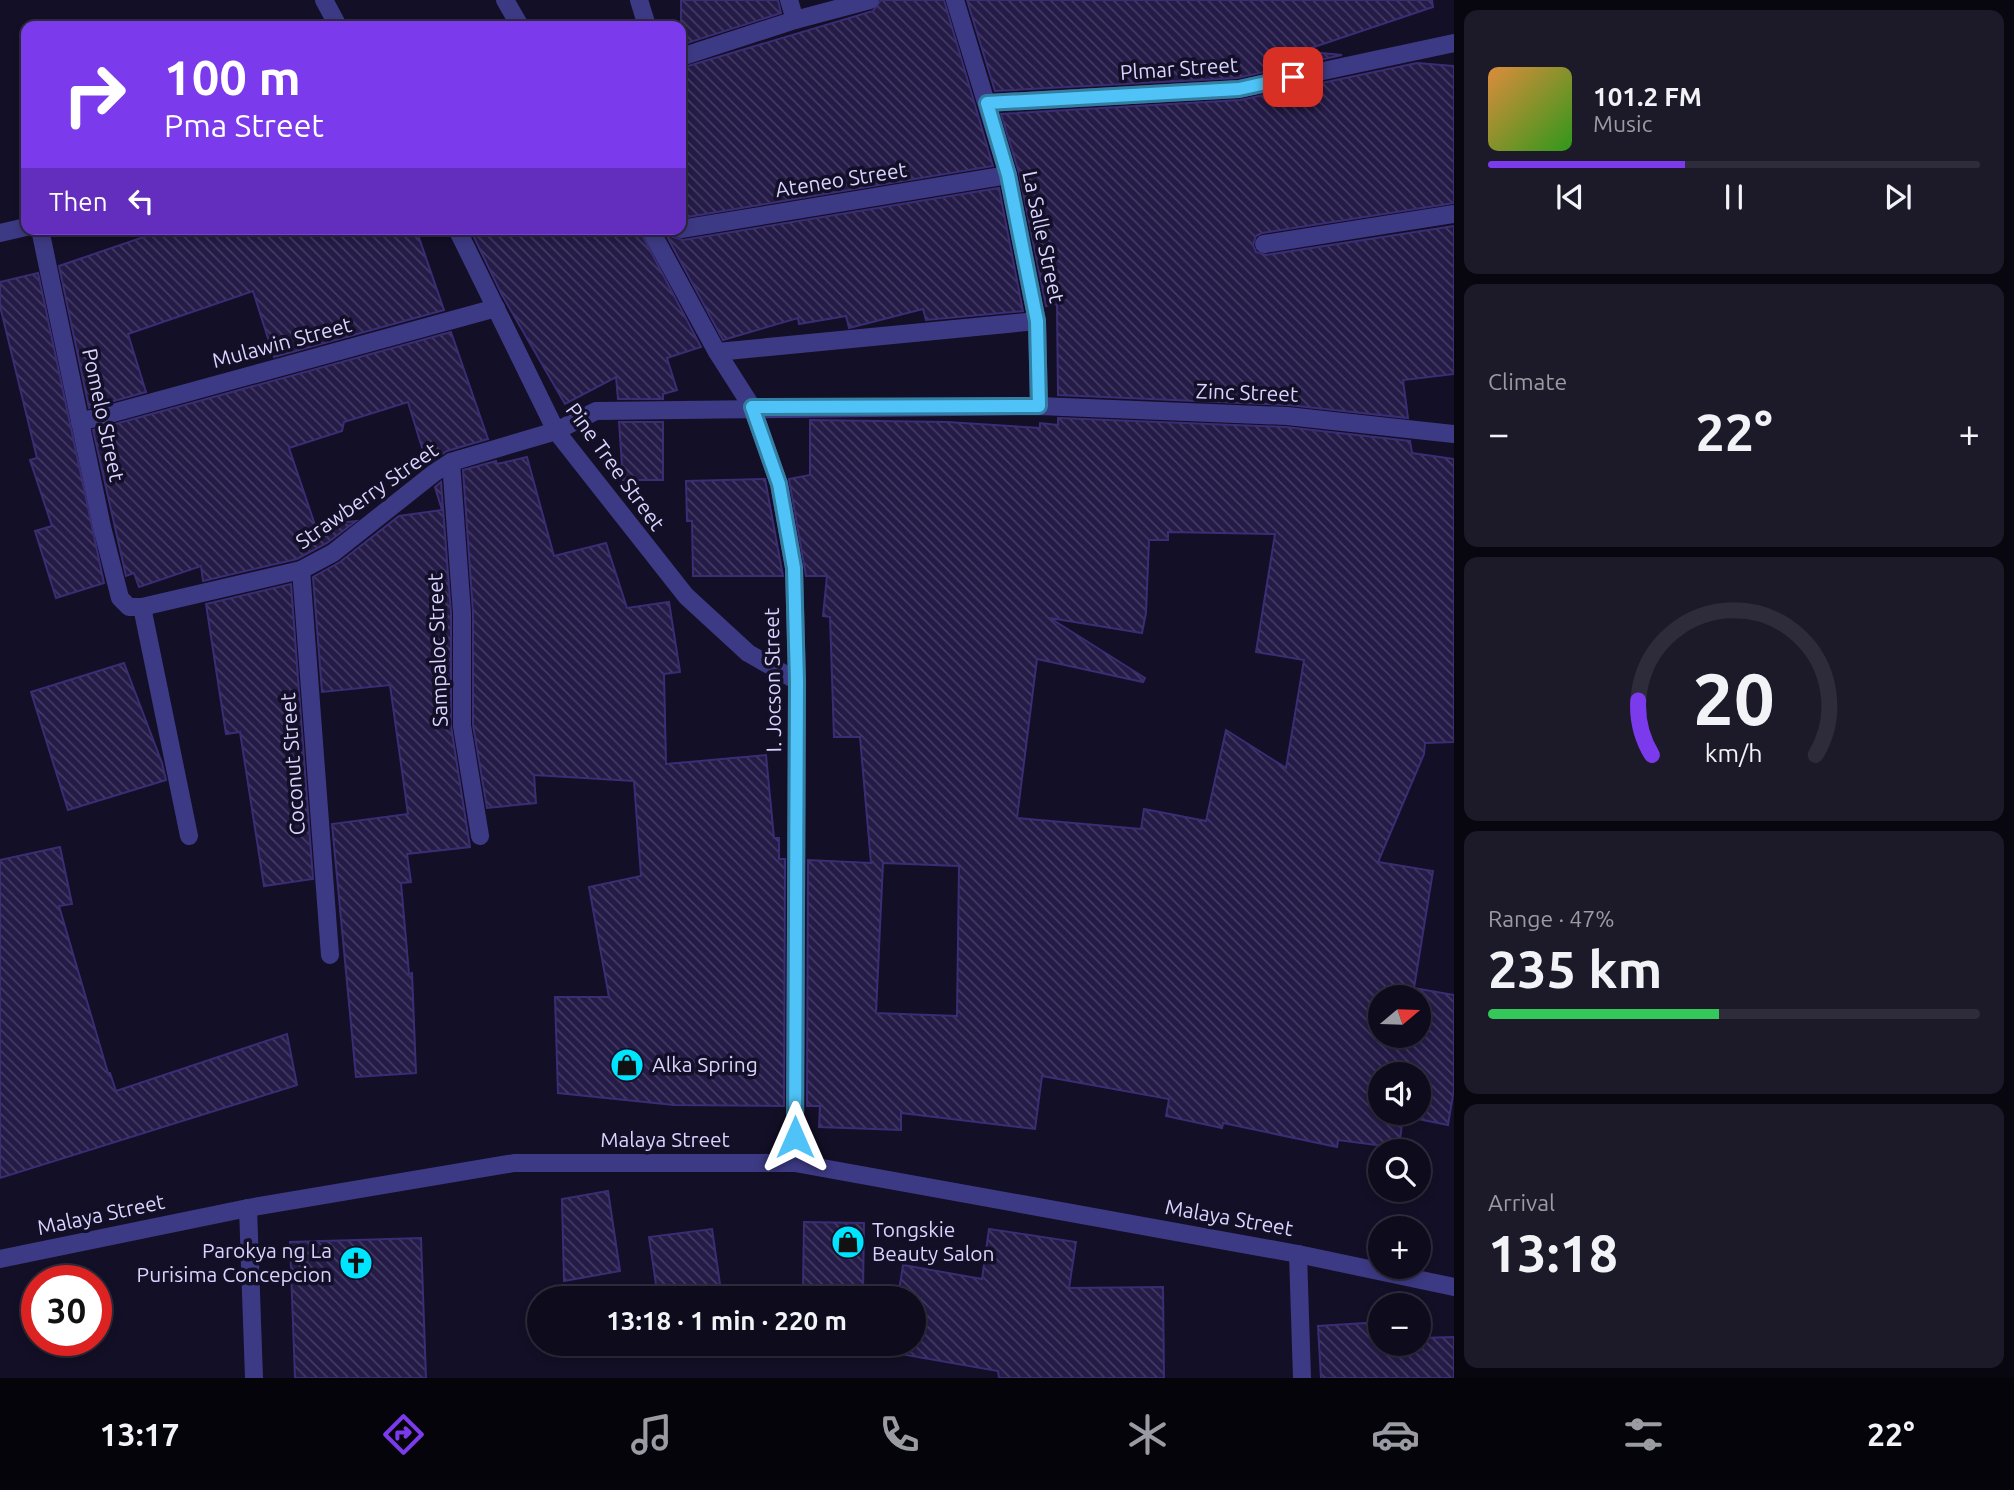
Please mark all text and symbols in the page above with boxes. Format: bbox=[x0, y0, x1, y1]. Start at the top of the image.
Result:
pin bbox=[1263, 47, 1323, 107]
icon: right bbox=[49, 49, 140, 140]
text: 100 m bbox=[164, 49, 301, 104]
street label: Plmar Street bbox=[1119, 52, 1239, 84]
icon: arrive bbox=[1274, 58, 1312, 96]
text: 101.2 FM bbox=[1593, 82, 1702, 111]
text: Pma Street bbox=[164, 107, 324, 143]
text: Music bbox=[1593, 111, 1652, 136]
street label: Ateneo Street bbox=[773, 157, 908, 201]
street label: La Salle Street bbox=[1018, 169, 1070, 305]
icon: previous bbox=[1551, 178, 1589, 216]
icon: pause bbox=[1715, 178, 1753, 216]
icon: next bbox=[1879, 178, 1917, 216]
icon: left bbox=[122, 182, 160, 220]
text: Then bbox=[49, 187, 108, 216]
street label: Mulawin Street bbox=[209, 312, 354, 372]
street label: Pomelo Street bbox=[78, 346, 130, 484]
text: Climate bbox=[1488, 369, 1567, 394]
street label: Zinc Street bbox=[1195, 378, 1299, 406]
street label: Pine Tree Street bbox=[562, 398, 670, 535]
text: 22° bbox=[1695, 403, 1773, 461]
text: − bbox=[1488, 412, 1509, 454]
text: + bbox=[1959, 412, 1980, 454]
street label: Strawberry Street bbox=[291, 437, 442, 553]
street label: Sampaloc Street bbox=[422, 573, 452, 727]
street label: I. Jocson Street bbox=[759, 608, 785, 753]
text: 20 bbox=[1693, 657, 1775, 739]
street label: Coconut Street bbox=[275, 692, 309, 836]
text: km/h bbox=[1705, 739, 1763, 767]
text: Range · 47% bbox=[1488, 906, 1615, 931]
text: 235 km bbox=[1488, 940, 1662, 998]
north arrow bbox=[1368, 985, 1432, 1048]
map controls bbox=[1368, 985, 1431, 1356]
shop icon: Alka Spring bbox=[608, 1046, 646, 1084]
place label: Alka Spring bbox=[652, 1052, 758, 1076]
button: sound bbox=[1368, 1062, 1431, 1125]
position arrow bbox=[758, 1100, 832, 1174]
street label: Malaya Street bbox=[600, 1127, 730, 1151]
button: search bbox=[1368, 1139, 1431, 1202]
street label: Malaya Street bbox=[35, 1189, 167, 1239]
text: Arrival bbox=[1488, 1190, 1555, 1215]
street label: Malaya Street bbox=[1163, 1194, 1295, 1240]
button: + bbox=[1368, 1216, 1431, 1279]
place label: Tongskie Beauty Salon bbox=[872, 1217, 995, 1265]
shop icon: Tongskie Beauty Salon bbox=[829, 1223, 867, 1261]
text: 13:18 bbox=[1488, 1224, 1618, 1282]
place label: Parokya ng La Purisima Concepcion bbox=[137, 1238, 332, 1286]
church icon: Parokya ng La Purisima Concepcion bbox=[337, 1244, 375, 1282]
speed limit sign: 30 bbox=[21, 1265, 112, 1356]
button: − bbox=[1368, 1293, 1431, 1356]
text: 13:18 · 1 min · 220 m bbox=[606, 1306, 847, 1335]
icon: directions bbox=[379, 1410, 428, 1459]
icon: music bbox=[627, 1410, 676, 1459]
icon: phone bbox=[875, 1410, 924, 1459]
icon: climate bbox=[1123, 1410, 1172, 1459]
icon: car bbox=[1371, 1410, 1420, 1459]
icon: filters bbox=[1619, 1410, 1668, 1459]
text: 13:17 bbox=[100, 1416, 180, 1452]
text: 22° bbox=[1867, 1416, 1914, 1452]

